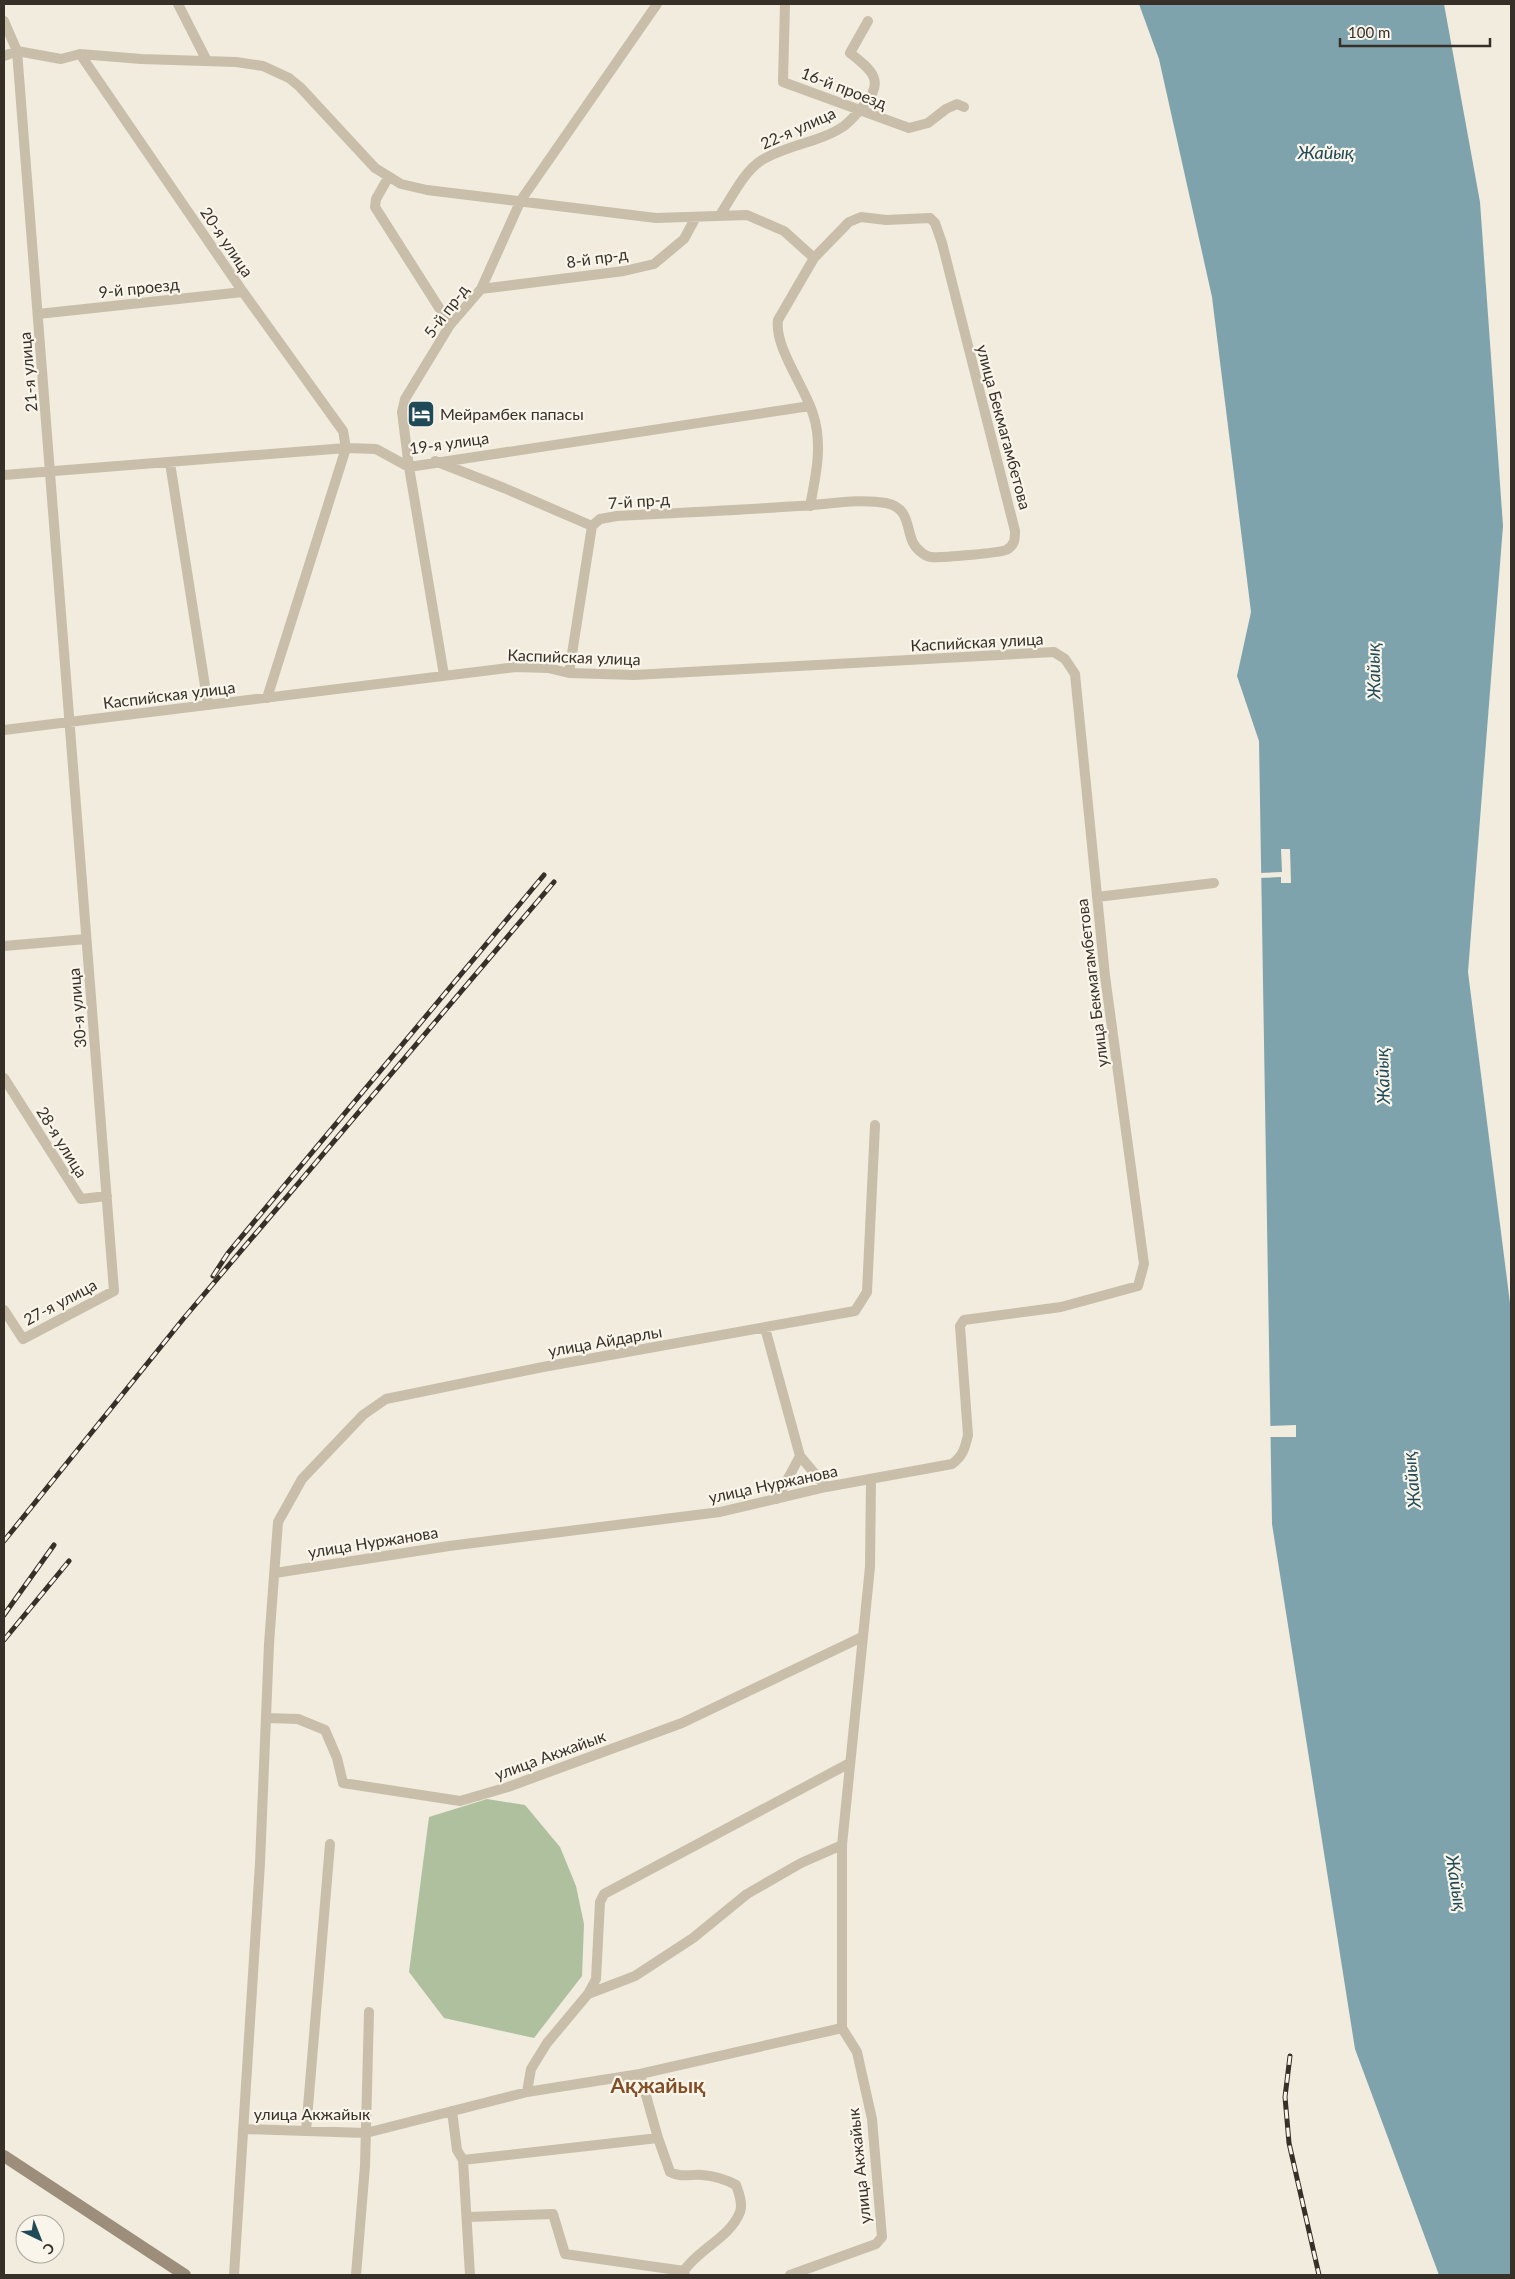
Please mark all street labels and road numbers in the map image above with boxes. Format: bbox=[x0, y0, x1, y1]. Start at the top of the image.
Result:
street label: 16-й проезд bbox=[799, 62, 890, 113]
street label: 22-я улица bbox=[757, 103, 838, 153]
street label: 20-я улица bbox=[197, 203, 258, 280]
street label: 8-й пр-д bbox=[565, 244, 629, 271]
street label: 9-й проезд bbox=[98, 274, 180, 301]
street label: 5-й пр-д bbox=[419, 280, 472, 341]
street label: 21-я улица bbox=[15, 331, 40, 413]
street label: улица Бекмагамбетова bbox=[973, 342, 1036, 511]
street label: 19-я улица bbox=[408, 428, 490, 457]
street label: 7-й пр-д bbox=[607, 489, 671, 512]
street label: Каспийская улица bbox=[910, 629, 1044, 654]
street label: Каспийская улица bbox=[507, 645, 641, 668]
street label: Каспийская улица bbox=[102, 677, 236, 712]
street label: улица Бекмагамбетова bbox=[1072, 898, 1111, 1068]
street label: 30-я улица bbox=[64, 967, 89, 1049]
street label: 28-я улица bbox=[33, 1103, 92, 1181]
street label: 27-я улица bbox=[20, 1274, 100, 1329]
street label: улица Айдарлы bbox=[547, 1321, 663, 1360]
street label: улица Нуржанова bbox=[707, 1461, 839, 1506]
street label: улица Нуржанова bbox=[307, 1522, 439, 1561]
street label: улица Акжайык bbox=[492, 1725, 608, 1783]
street label: улица Акжайык bbox=[254, 2104, 371, 2123]
street label: улица Акжайык bbox=[843, 2106, 874, 2225]

